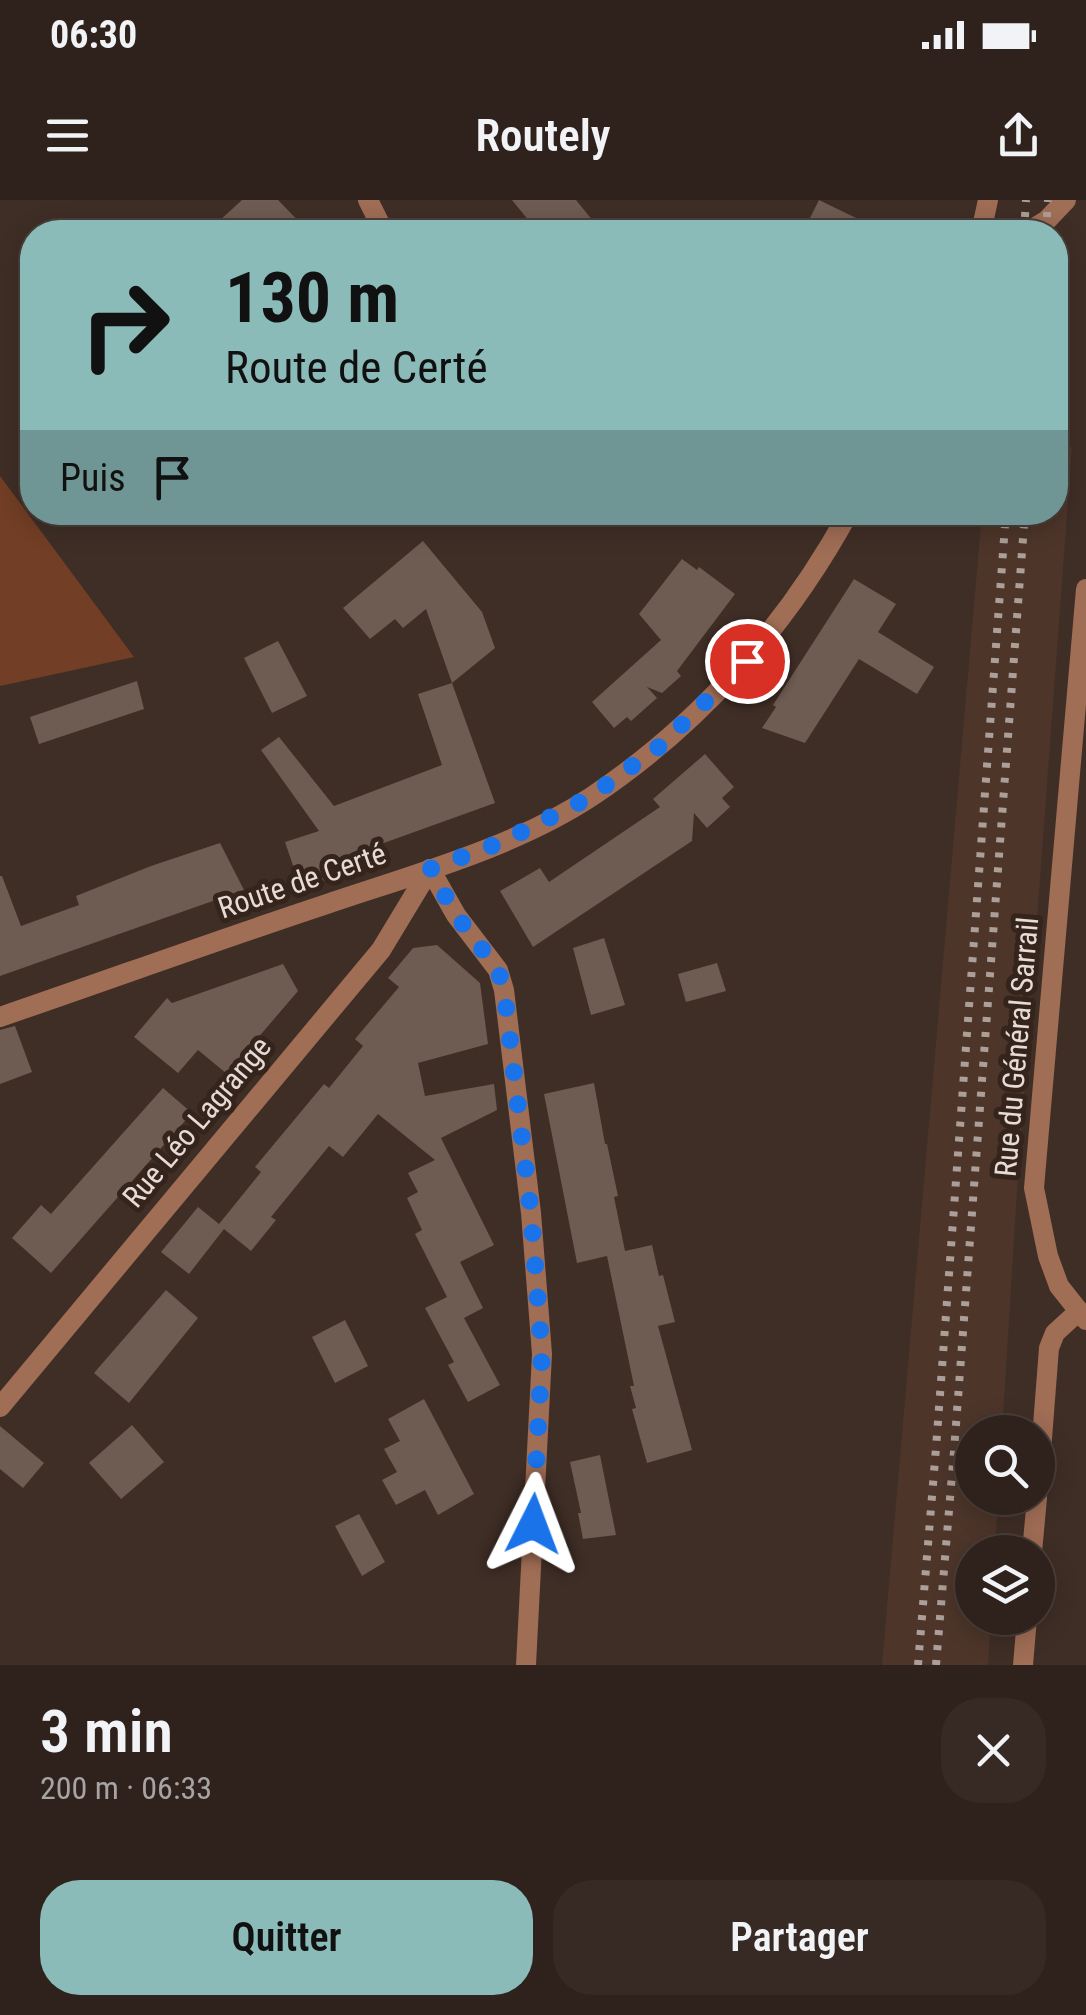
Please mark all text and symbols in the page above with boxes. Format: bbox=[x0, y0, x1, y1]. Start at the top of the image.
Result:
text: 06:30 bbox=[50, 13, 137, 57]
icon: menu bbox=[40, 108, 95, 163]
icon: share bbox=[991, 108, 1046, 163]
text: Routely bbox=[475, 109, 611, 162]
text: 130 m bbox=[225, 257, 399, 339]
icon: right bbox=[60, 260, 190, 390]
text: Route de Certé bbox=[225, 341, 488, 394]
icon: arrive bbox=[145, 450, 200, 505]
text: Puis bbox=[60, 456, 125, 500]
pin bbox=[705, 619, 790, 704]
icon: arrive bbox=[720, 634, 775, 689]
street label: Route de Certé bbox=[213, 835, 390, 926]
street label: Rue du Général Sarrail bbox=[988, 916, 1045, 1178]
street label: Rue Léo Lagrange bbox=[115, 1029, 278, 1214]
map controls bbox=[955, 1415, 1055, 1635]
button: search bbox=[955, 1415, 1055, 1515]
position arrow bbox=[481, 1472, 585, 1576]
button: layers bbox=[955, 1535, 1055, 1635]
text: 3 min bbox=[40, 1696, 173, 1767]
button: close bbox=[941, 1698, 1046, 1803]
text: 200 m · 06:33 bbox=[40, 1769, 212, 1807]
button: Quitter bbox=[40, 1880, 533, 1995]
button: Partager bbox=[553, 1880, 1046, 1995]

